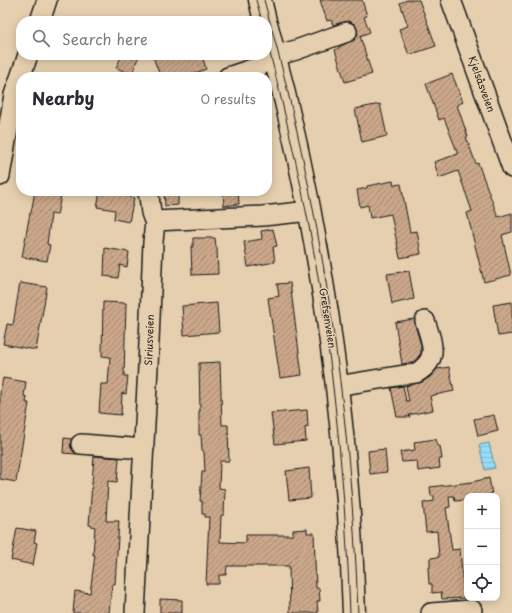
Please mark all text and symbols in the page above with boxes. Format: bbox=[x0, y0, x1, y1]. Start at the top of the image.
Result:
search box bbox=[16, 16, 272, 60]
icon: search bbox=[30, 27, 52, 49]
text: Search here bbox=[62, 27, 148, 50]
street label: Kjelsåsveien bbox=[465, 54, 500, 114]
text: Nearby bbox=[32, 85, 94, 111]
text: 0 results bbox=[201, 89, 256, 108]
street label: Grefsenveien bbox=[316, 287, 341, 349]
street label: Siriusveien bbox=[140, 314, 157, 366]
map controls bbox=[464, 493, 500, 601]
button: + bbox=[464, 493, 500, 529]
button: − bbox=[464, 529, 500, 565]
button: locate bbox=[464, 565, 500, 601]

